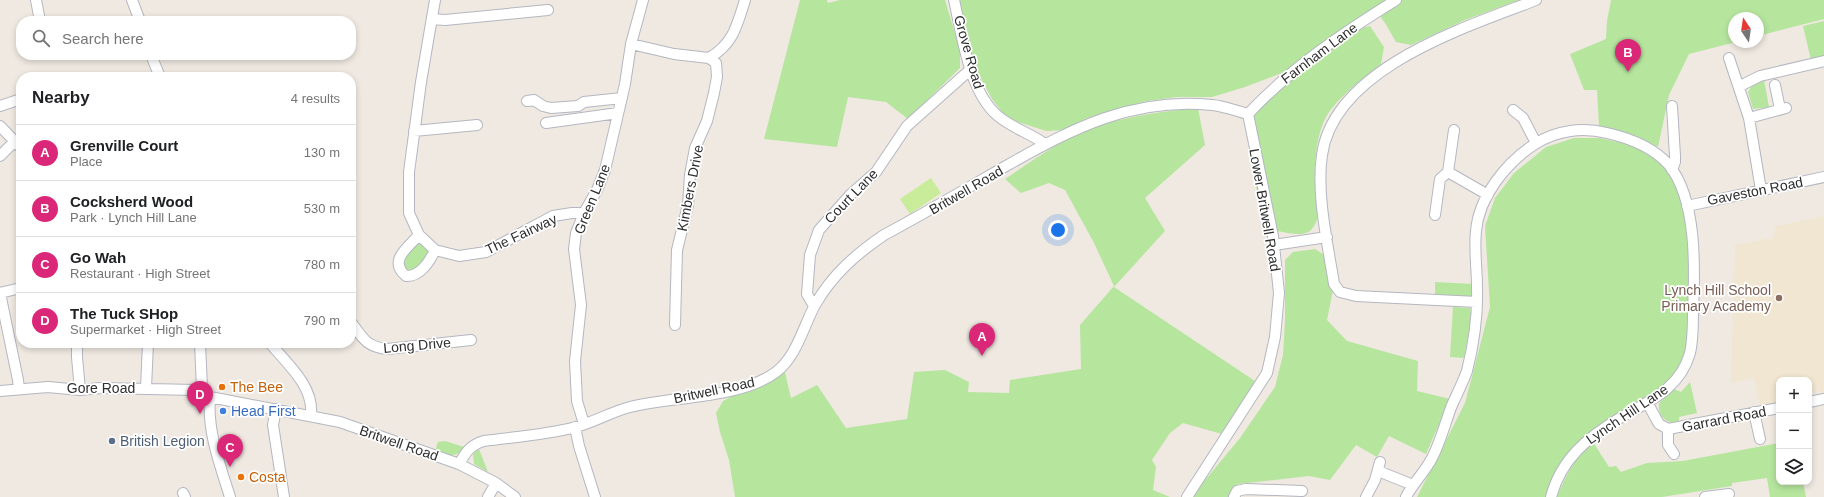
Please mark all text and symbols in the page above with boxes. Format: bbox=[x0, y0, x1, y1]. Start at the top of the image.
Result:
north arrow bbox=[1728, 12, 1764, 48]
street label: Grove Road bbox=[951, 14, 987, 90]
search box bbox=[16, 16, 356, 60]
street label: Farnham Lane bbox=[1278, 19, 1360, 87]
icon: search bbox=[30, 27, 52, 49]
text: Search here bbox=[62, 30, 144, 47]
pin: B bbox=[1615, 39, 1641, 72]
text: Nearby bbox=[32, 88, 90, 107]
text: 4 results bbox=[291, 91, 340, 106]
text: Grenville Court bbox=[70, 137, 178, 154]
street label: Kimbers Drive bbox=[674, 143, 706, 233]
text: A bbox=[40, 145, 50, 160]
text: 130 m bbox=[304, 145, 340, 160]
street label: Lower Britwell Road bbox=[1246, 147, 1284, 273]
text: Place bbox=[70, 154, 103, 169]
street label: Green Lane bbox=[571, 162, 613, 236]
street label: Britwell Road bbox=[926, 162, 1006, 218]
street label: Court Lane bbox=[821, 165, 881, 226]
street label: Gaveston Road bbox=[1706, 174, 1804, 208]
text: Cocksherd Wood bbox=[70, 193, 193, 210]
text: B bbox=[40, 201, 50, 216]
text: 530 m bbox=[304, 201, 340, 216]
text: Park · Lynch Hill Lane bbox=[70, 210, 197, 225]
street label: The Fairway bbox=[483, 210, 559, 258]
your location bbox=[1048, 220, 1068, 240]
text: Go Wah bbox=[70, 249, 126, 266]
text: C bbox=[40, 257, 50, 272]
text: 780 m bbox=[304, 257, 340, 272]
text: Restaurant · High Street bbox=[70, 266, 210, 281]
place label: Lynch Hill School Primary Academy bbox=[1661, 282, 1771, 314]
marker: Lynch Hill School Primary Academy bbox=[1774, 293, 1784, 303]
text: The Tuck SHop bbox=[70, 305, 178, 322]
text: D bbox=[40, 313, 50, 328]
text: 790 m bbox=[304, 313, 340, 328]
text: Supermarket · High Street bbox=[70, 322, 221, 337]
pin: A bbox=[969, 323, 995, 356]
street label: Long Drive bbox=[383, 334, 452, 356]
street label: Britwell Road bbox=[672, 374, 756, 406]
map controls bbox=[1776, 377, 1812, 485]
button: + bbox=[1776, 377, 1812, 413]
place label: The Bee bbox=[230, 379, 283, 395]
street label: Gore Road bbox=[67, 380, 135, 396]
pin: D bbox=[187, 381, 213, 414]
street label: Lynch Hill Lane bbox=[1583, 381, 1671, 447]
marker: The Bee bbox=[217, 382, 227, 392]
place label: Head First bbox=[231, 403, 296, 419]
street label: Garrard Road bbox=[1680, 403, 1768, 435]
marker: Head First bbox=[218, 406, 228, 416]
button: − bbox=[1776, 413, 1812, 449]
street label: Britwell Road bbox=[357, 422, 441, 464]
place label: British Legion bbox=[120, 433, 205, 449]
pin: C bbox=[217, 434, 243, 467]
marker: British Legion bbox=[107, 436, 117, 446]
button: layers bbox=[1776, 449, 1812, 485]
place label: Costa bbox=[249, 469, 286, 485]
marker: Costa bbox=[236, 472, 246, 482]

